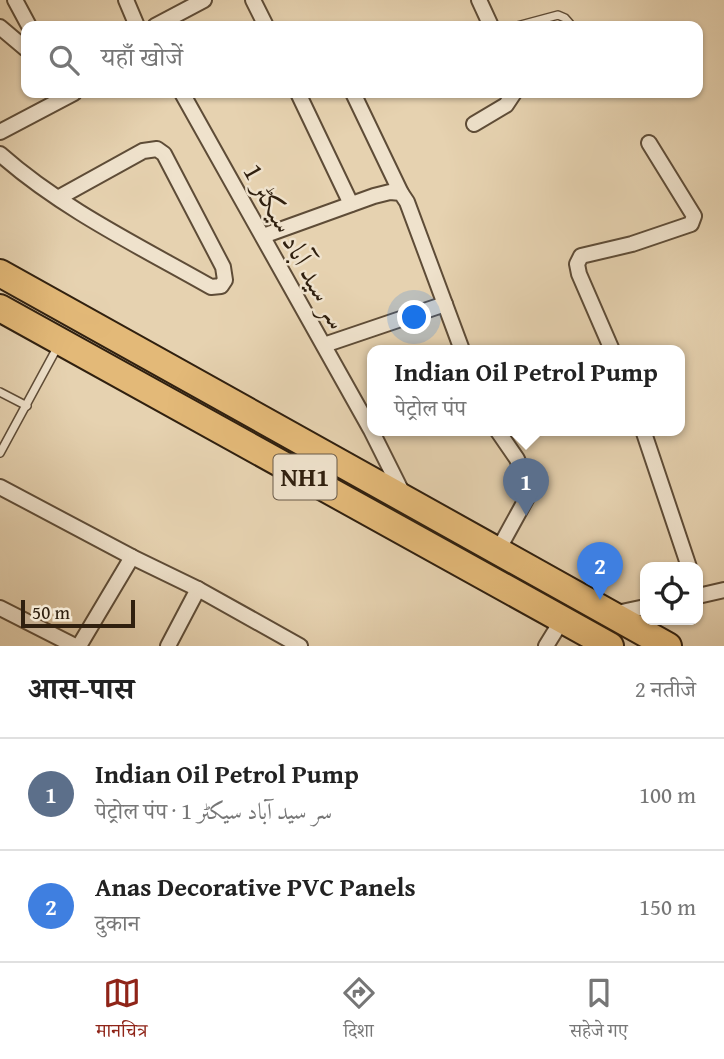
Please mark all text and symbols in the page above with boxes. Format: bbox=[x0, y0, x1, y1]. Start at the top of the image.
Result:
search box bbox=[21, 21, 703, 98]
text: यहाँ खोजें bbox=[101, 37, 183, 76]
icon: search bbox=[45, 41, 83, 79]
street label: سر سید آباد سیکٹر 1 bbox=[234, 155, 359, 336]
your location bbox=[397, 300, 431, 334]
popup bbox=[367, 345, 685, 436]
text: Indian Oil Petrol Pump bbox=[394, 352, 658, 391]
text: पेट्रोल पंप bbox=[394, 391, 466, 424]
road number: NH1 bbox=[274, 454, 336, 499]
pin: 1 bbox=[503, 458, 549, 516]
pin: 2 bbox=[577, 542, 623, 600]
map controls bbox=[640, 562, 703, 625]
button: locate bbox=[640, 562, 703, 625]
scale bar bbox=[21, 597, 135, 629]
text: 50 m bbox=[32, 598, 70, 626]
text: आस-पास bbox=[28, 666, 134, 710]
text: 2 नतीजे bbox=[635, 672, 696, 705]
text: Indian Oil Petrol Pump bbox=[95, 754, 359, 793]
text: 1 bbox=[45, 778, 57, 811]
text: 100 m bbox=[639, 778, 696, 811]
text: पेट्रोल पंप · سر سید آباد سیکٹر 1 bbox=[95, 794, 332, 827]
text: Anas Decorative PVC Panels bbox=[95, 867, 416, 906]
text: 2 bbox=[45, 890, 57, 923]
text: 150 m bbox=[639, 890, 696, 923]
text: दुकान bbox=[95, 906, 139, 939]
tab: मानचित्र bbox=[96, 974, 148, 1049]
tab: दिशा bbox=[340, 974, 378, 1049]
tab: सहेजे गए bbox=[570, 974, 628, 1049]

